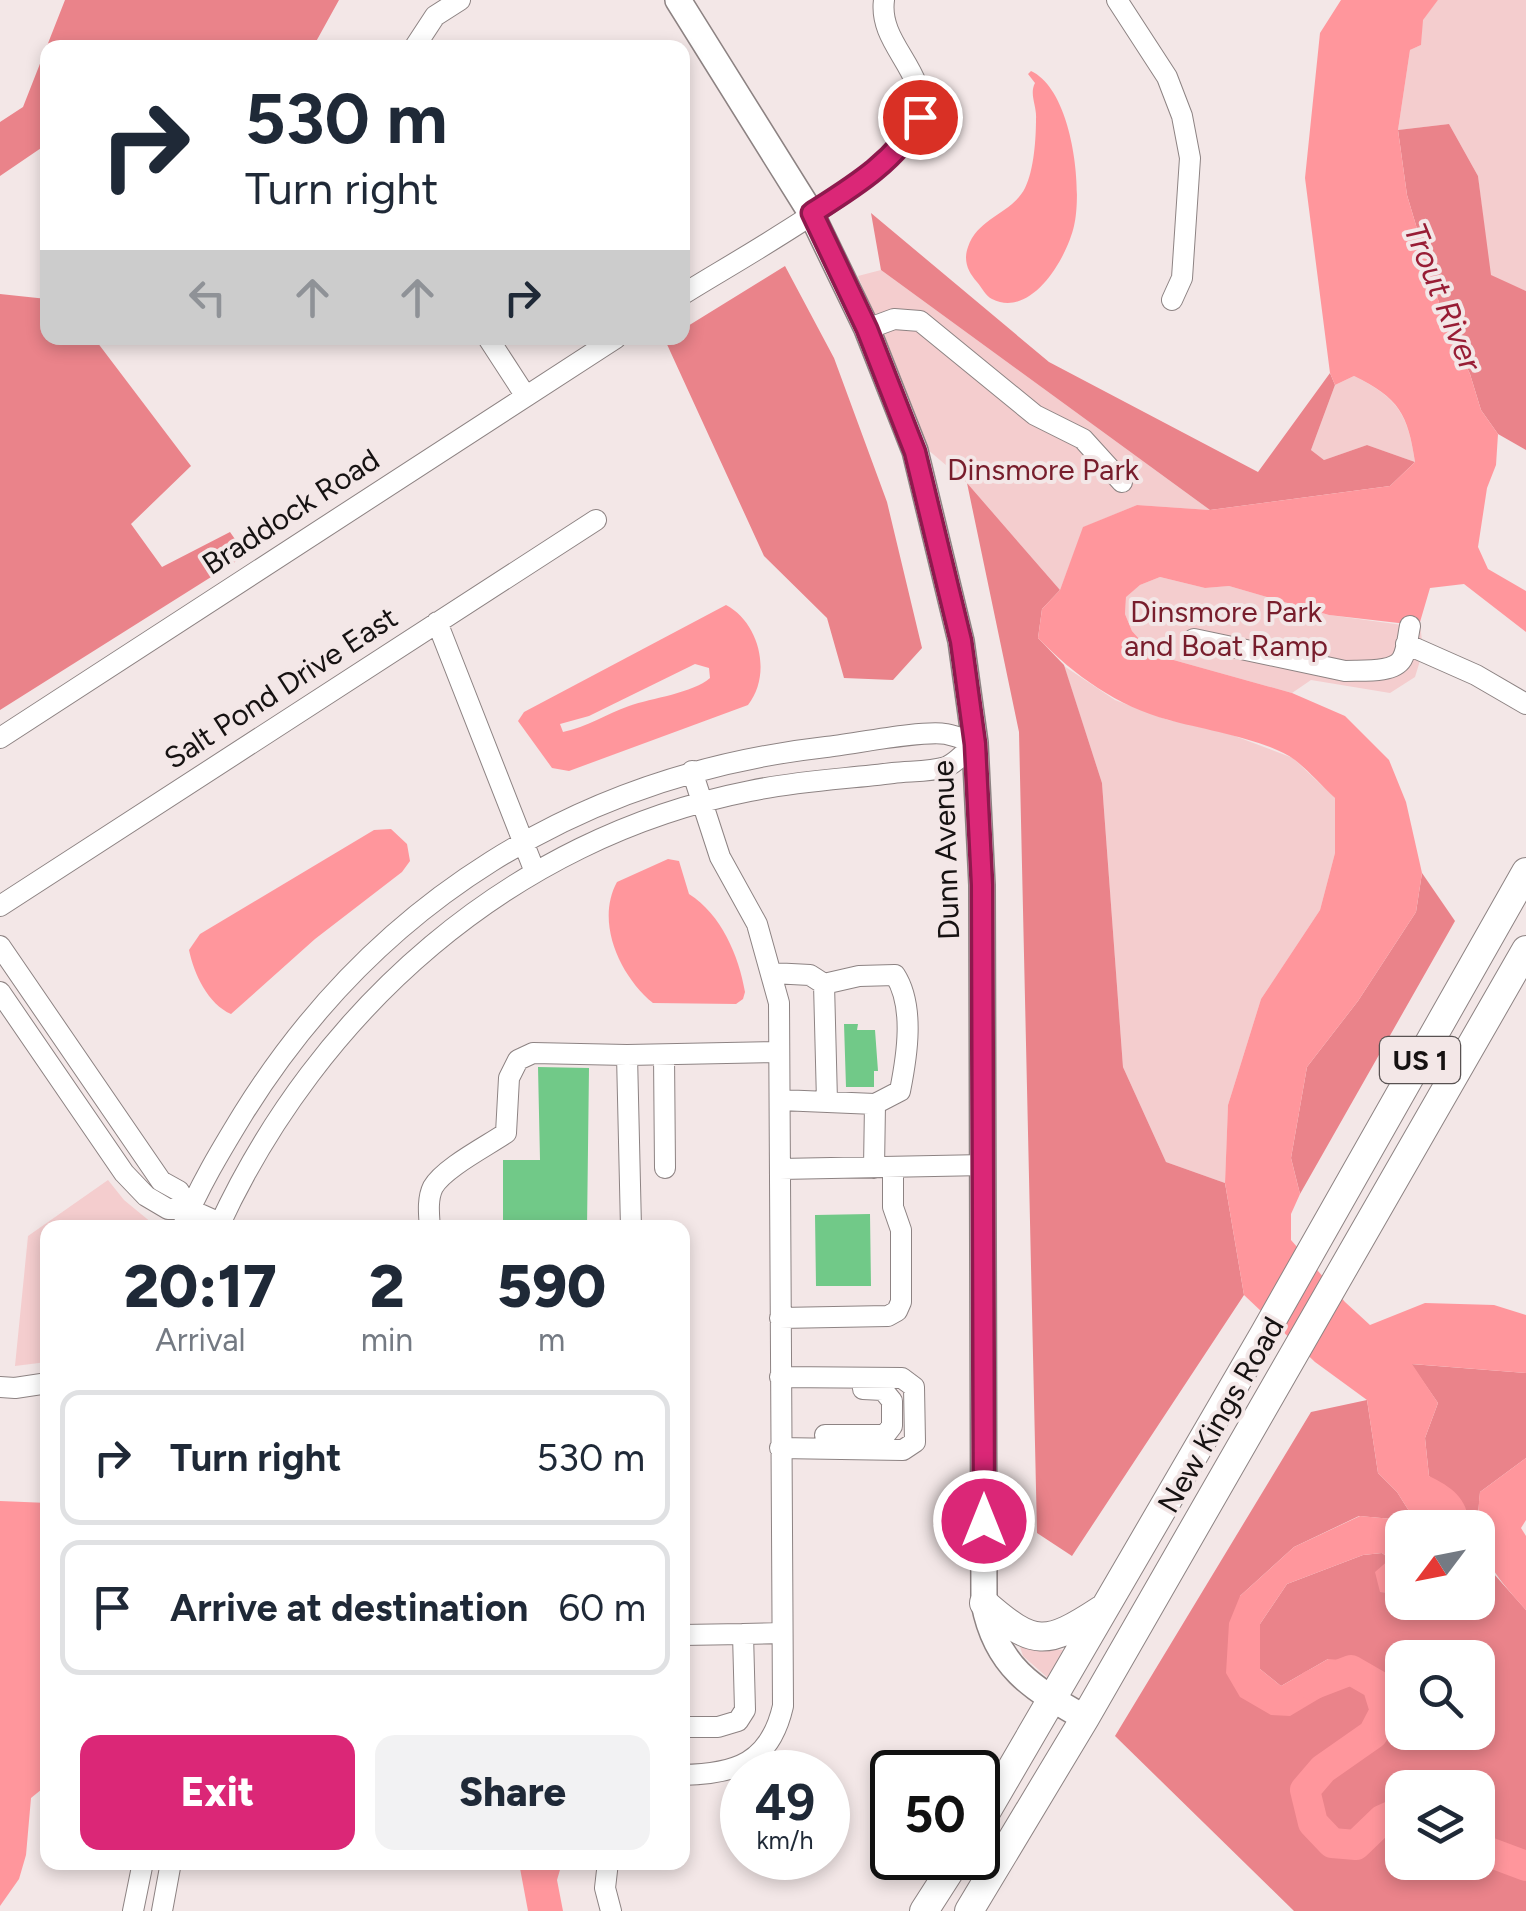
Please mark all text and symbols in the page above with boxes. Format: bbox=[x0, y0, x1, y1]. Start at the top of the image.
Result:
pin bbox=[878, 75, 963, 160]
text: 530 m bbox=[245, 76, 448, 161]
icon: right bbox=[80, 80, 210, 210]
icon: arrive bbox=[893, 90, 948, 145]
text: Turn right bbox=[245, 161, 438, 215]
water label: Trout River bbox=[1396, 218, 1490, 377]
icon: left bbox=[180, 270, 235, 325]
icon: ahead bbox=[285, 270, 340, 325]
icon: ahead bbox=[390, 270, 445, 325]
icon: right bbox=[495, 270, 550, 325]
street label: Braddock Road bbox=[195, 441, 386, 583]
park label: Dinsmore Park bbox=[947, 451, 1140, 488]
park label: Dinsmore Park and Boat Ramp bbox=[1124, 593, 1328, 664]
street label: Salt Pond Drive East bbox=[157, 598, 404, 777]
street label: Dunn Avenue bbox=[924, 760, 967, 940]
road number: US 1 bbox=[1380, 1037, 1460, 1083]
text: 20:17 bbox=[124, 1250, 277, 1322]
text: 2 bbox=[369, 1250, 405, 1322]
text: 590 bbox=[497, 1250, 606, 1322]
street label: New Kings Road bbox=[1149, 1310, 1292, 1519]
text: Arrival bbox=[155, 1321, 246, 1359]
text: min bbox=[361, 1321, 413, 1359]
text: m bbox=[538, 1321, 565, 1359]
icon: right bbox=[85, 1430, 140, 1485]
text: Turn right bbox=[170, 1435, 342, 1481]
text: 530 m bbox=[536, 1435, 645, 1481]
position arrow bbox=[932, 1469, 1036, 1573]
north arrow bbox=[1385, 1510, 1495, 1620]
map controls bbox=[1385, 1510, 1495, 1880]
icon: arrive bbox=[85, 1580, 140, 1635]
text: Arrive at destination bbox=[170, 1585, 528, 1631]
text: 60 m bbox=[558, 1585, 646, 1631]
button: search bbox=[1385, 1640, 1495, 1750]
button: Exit bbox=[80, 1735, 355, 1850]
button: Share bbox=[375, 1735, 650, 1850]
speed limit sign: 50 bbox=[870, 1750, 1000, 1880]
button: layers bbox=[1385, 1770, 1495, 1880]
text: 49 bbox=[755, 1772, 815, 1833]
text: km/h bbox=[756, 1825, 814, 1855]

